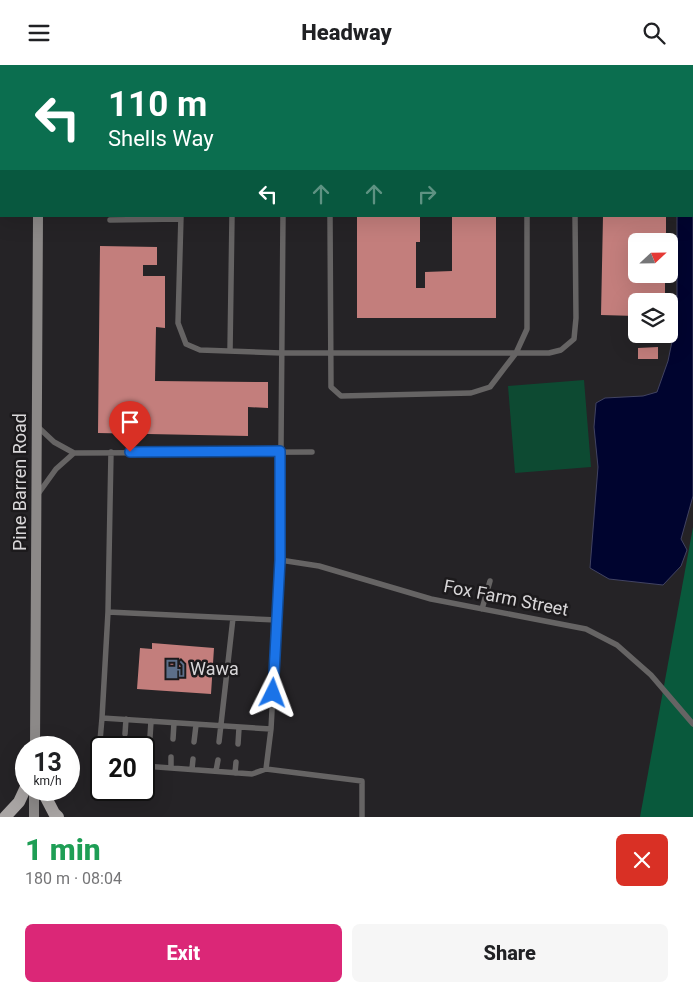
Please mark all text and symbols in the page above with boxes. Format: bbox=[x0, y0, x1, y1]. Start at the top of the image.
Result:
icon: menu bbox=[25, 19, 53, 47]
icon: search bbox=[640, 19, 668, 47]
text: Headway bbox=[301, 20, 392, 45]
text: 110 m bbox=[108, 84, 207, 125]
icon: left bbox=[25, 85, 90, 150]
text: Shells Way bbox=[108, 126, 214, 151]
icon: left bbox=[254, 180, 282, 208]
icon: ahead bbox=[307, 180, 335, 208]
icon: ahead bbox=[360, 180, 388, 208]
icon: right bbox=[413, 180, 441, 208]
north arrow bbox=[628, 233, 678, 283]
map controls bbox=[628, 233, 678, 343]
button: layers bbox=[628, 293, 678, 343]
pin bbox=[109, 401, 151, 452]
icon: arrive bbox=[116, 408, 144, 436]
street label: Pine Barren Road bbox=[9, 413, 30, 551]
street label: Fox Farm Street bbox=[442, 575, 570, 620]
fuel station icon: Wawa bbox=[164, 658, 186, 680]
place label: Wawa bbox=[190, 658, 239, 679]
position arrow bbox=[246, 666, 298, 718]
speed limit sign: 20 bbox=[90, 736, 155, 801]
text: 13 bbox=[33, 748, 62, 777]
text: km/h bbox=[33, 774, 62, 788]
text: 1 min bbox=[25, 832, 101, 867]
button: close bbox=[616, 834, 668, 886]
text: 180 m · 08:04 bbox=[25, 869, 122, 888]
button: Exit bbox=[25, 924, 342, 982]
button: Share bbox=[352, 924, 668, 982]

